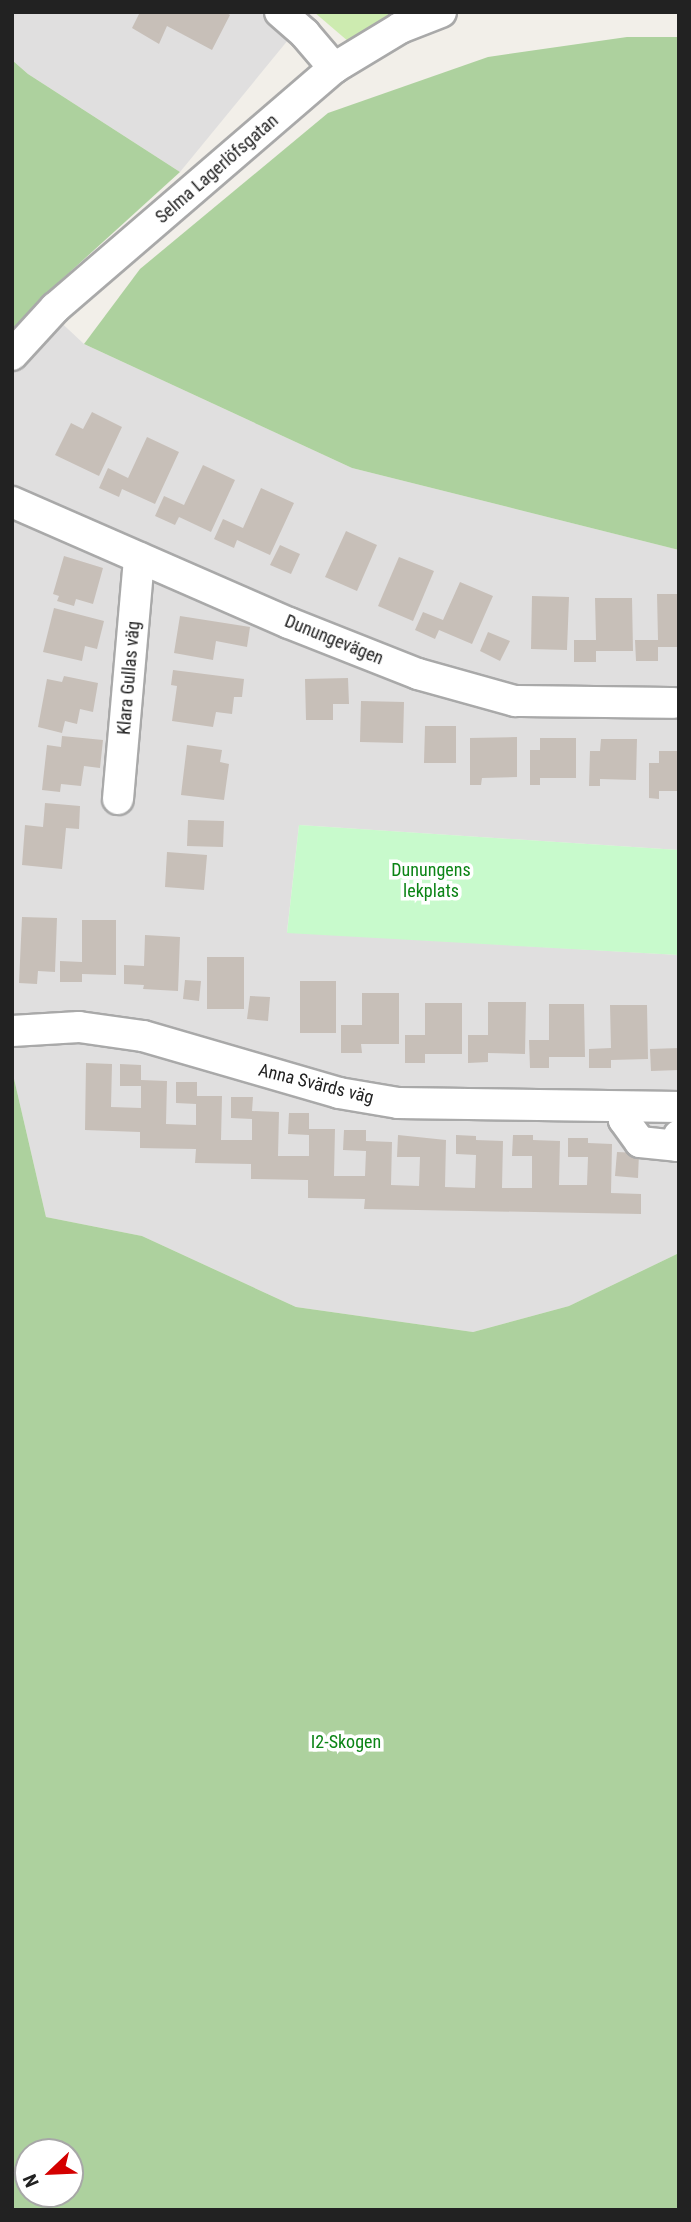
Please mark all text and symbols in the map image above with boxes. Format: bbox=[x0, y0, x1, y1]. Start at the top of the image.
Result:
street label: Selma Lagerlöfsgatan bbox=[151, 110, 283, 228]
street label: Dunungevägen bbox=[281, 610, 387, 670]
street label: Klara Gullas väg bbox=[113, 620, 145, 736]
park label: Dunungens lekplats bbox=[391, 860, 471, 903]
street label: Anna Svärds väg bbox=[256, 1059, 376, 1109]
park label: I2-Skogen bbox=[311, 1731, 381, 1753]
north arrow bbox=[14, 2138, 84, 2208]
text: N bbox=[18, 2171, 44, 2190]

